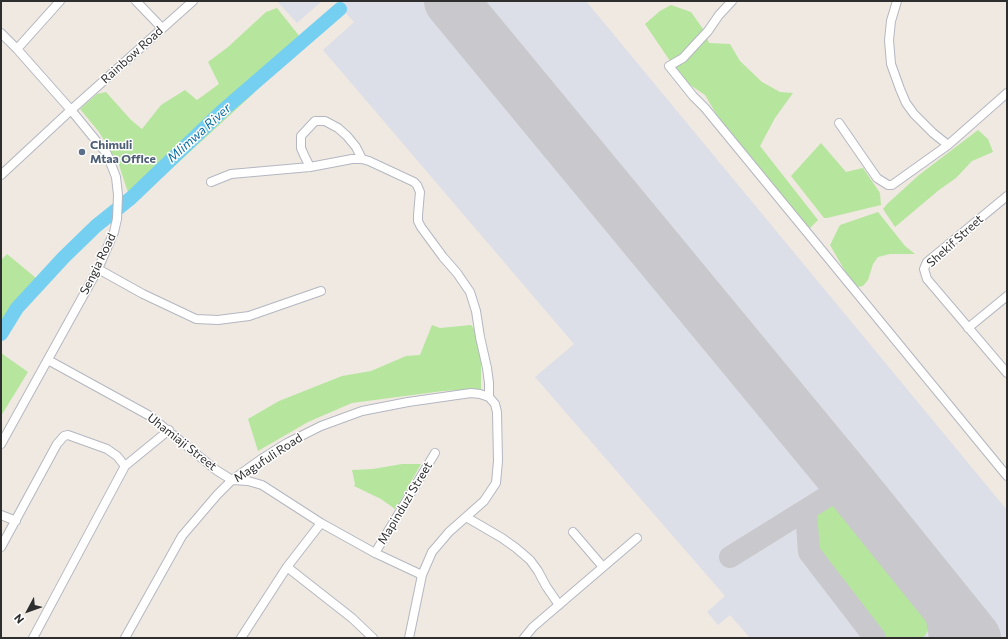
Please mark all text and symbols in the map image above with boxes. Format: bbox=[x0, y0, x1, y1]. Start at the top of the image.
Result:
street label: Rainbow Road bbox=[98, 23, 166, 87]
water label: Mlimwa River bbox=[164, 100, 234, 166]
place label: Chimuli Mtaa Office bbox=[90, 138, 156, 166]
marker: Chimuli Mtaa Office bbox=[77, 147, 87, 157]
street label: Shekif Street bbox=[924, 212, 986, 270]
street label: Sengia Road bbox=[77, 231, 119, 297]
street label: Uhamiaji Street bbox=[144, 410, 220, 474]
street label: Magufuli Road bbox=[231, 431, 305, 485]
street label: Mapinduzi Street bbox=[375, 459, 435, 547]
north arrow bbox=[8, 591, 48, 631]
text: N bbox=[11, 612, 26, 627]

